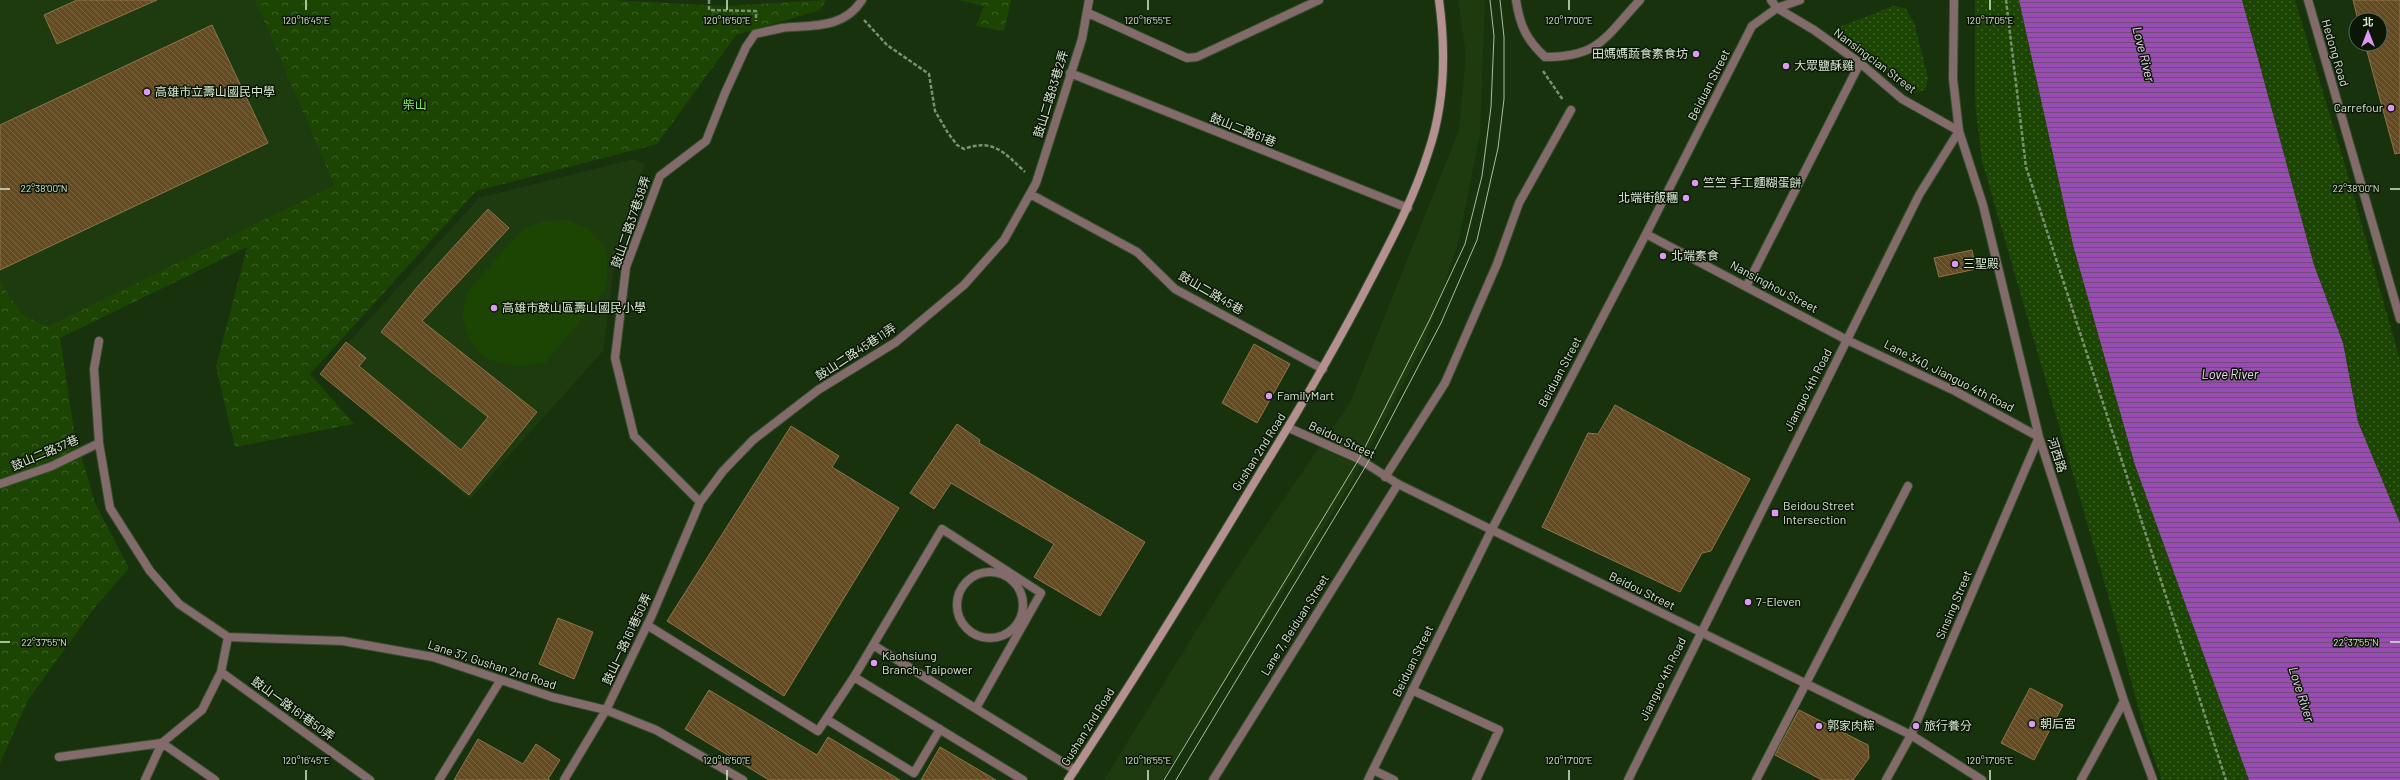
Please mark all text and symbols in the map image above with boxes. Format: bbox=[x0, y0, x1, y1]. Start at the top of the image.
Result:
north arrow bbox=[2348, 12, 2388, 52]
text: 120°16'45"E bbox=[282, 14, 330, 26]
text: 120°16'50"E bbox=[703, 14, 751, 26]
text: 120°16'55"E bbox=[1124, 14, 1172, 26]
text: 120°17'00"E bbox=[1545, 14, 1593, 26]
text: 120°17'05"E bbox=[1966, 14, 2014, 26]
text: 北 bbox=[2363, 15, 2374, 28]
street label: Hedong Road bbox=[2320, 18, 2352, 88]
water label: Love River bbox=[2129, 24, 2159, 84]
street label: Nansingcian Street bbox=[1832, 25, 1920, 96]
place label: 田媽媽蔬食素食坊 bbox=[1592, 46, 1688, 60]
street label: Beiduan Street bbox=[1684, 47, 1732, 122]
street label: 鼓山二路83巷2弄 bbox=[1030, 48, 1070, 139]
marker: 田媽媽蔬食素食坊 bbox=[1691, 49, 1701, 59]
place label: 大眾鹽酥雞 bbox=[1794, 58, 1854, 72]
marker: 大眾鹽酥雞 bbox=[1781, 61, 1791, 71]
place label: 高雄市立壽山國民中學 bbox=[155, 84, 275, 98]
marker: 高雄市立壽山國民中學 bbox=[142, 87, 152, 97]
park label: 柴山 bbox=[403, 97, 427, 111]
place label: Carrefour bbox=[2334, 100, 2384, 114]
marker: Carrefour bbox=[2386, 103, 2396, 113]
street label: 鼓山二路61巷 bbox=[1208, 109, 1279, 149]
street label: 鼓山二路37巷38弄 bbox=[608, 174, 652, 269]
place label: 竺竺 手工麵糊蛋餅 bbox=[1703, 175, 1801, 189]
marker: 竺竺 手工麵糊蛋餅 bbox=[1690, 178, 1700, 188]
text: 22°38'00"N bbox=[21, 182, 67, 194]
text: 22°38'00"N bbox=[2333, 182, 2379, 194]
place label: 北端街飯糰 bbox=[1618, 190, 1678, 204]
marker: 北端街飯糰 bbox=[1681, 193, 1691, 203]
place label: 北端素食 bbox=[1671, 248, 1719, 262]
marker: 北端素食 bbox=[1658, 251, 1668, 261]
place label: 三聖殿 bbox=[1963, 256, 1999, 270]
street label: Nansinghou Street bbox=[1728, 257, 1821, 315]
marker: 三聖殿 bbox=[1950, 259, 1960, 269]
street label: 鼓山二路45巷 bbox=[1176, 268, 1247, 316]
place label: 高雄市鼓山區壽山國民小學 bbox=[502, 300, 646, 314]
marker: 高雄市鼓山區壽山國民小學 bbox=[489, 303, 499, 313]
street label: 鼓山二路45巷11弄 bbox=[813, 320, 898, 382]
street label: Beiduan Street bbox=[1535, 334, 1584, 409]
street label: Lane 340, Jianguo 4th Road bbox=[1882, 336, 2017, 414]
street label: Jianguo 4th Road bbox=[1780, 346, 1834, 433]
water label: Love River bbox=[2202, 366, 2259, 382]
place label: FamilyMart bbox=[1277, 388, 1334, 402]
marker: FamilyMart bbox=[1264, 391, 1274, 401]
street label: Gushan 2nd Road bbox=[1229, 410, 1288, 493]
street label: Beidou Street bbox=[1307, 418, 1378, 461]
street label: 鼓山二路37巷 bbox=[9, 432, 80, 473]
street label: 河西路 bbox=[2046, 435, 2070, 474]
place label: Beidou Street Intersection bbox=[1783, 498, 1855, 526]
marker: Beidou Street Intersection bbox=[1770, 508, 1780, 518]
street label: Beidou Street bbox=[1607, 568, 1678, 612]
street label: Sinsing Street bbox=[1932, 568, 1974, 641]
street label: Lane 7, Beiduan Street bbox=[1257, 571, 1331, 678]
street label: 鼓山一路161巷50弄 bbox=[599, 591, 653, 687]
place label: 7-Eleven bbox=[1756, 594, 1801, 608]
marker: 7-Eleven bbox=[1743, 597, 1753, 607]
street label: Beiduan Street bbox=[1389, 623, 1435, 699]
street label: Jianguo 4th Road bbox=[1636, 635, 1688, 722]
text: 22°37'55"N bbox=[21, 636, 67, 648]
text: 22°37'55"N bbox=[2333, 636, 2379, 648]
street label: Lane 37, Gushan 2nd Road bbox=[426, 637, 558, 691]
place label: Kaohsiung Branch, Taipower bbox=[882, 648, 973, 676]
marker: Kaohsiung Branch, Taipower bbox=[869, 658, 879, 668]
water label: Love River bbox=[2286, 665, 2319, 724]
street label: 鼓山一路161巷50弄 bbox=[249, 673, 338, 743]
street label: Gushan 2nd Road bbox=[1058, 685, 1117, 768]
place label: 朝后宮 bbox=[2040, 716, 2076, 730]
place label: 郭家肉粽 bbox=[1827, 718, 1875, 732]
place label: 旅行養分 bbox=[1924, 718, 1972, 732]
marker: 朝后宮 bbox=[2027, 719, 2037, 729]
marker: 郭家肉粽 bbox=[1814, 721, 1824, 731]
marker: 旅行養分 bbox=[1911, 721, 1921, 731]
text: 120°16'45"E bbox=[282, 754, 330, 766]
text: 120°16'50"E bbox=[703, 754, 751, 766]
text: 120°16'55"E bbox=[1124, 754, 1172, 766]
text: 120°17'00"E bbox=[1545, 754, 1593, 766]
text: 120°17'05"E bbox=[1966, 754, 2014, 766]

